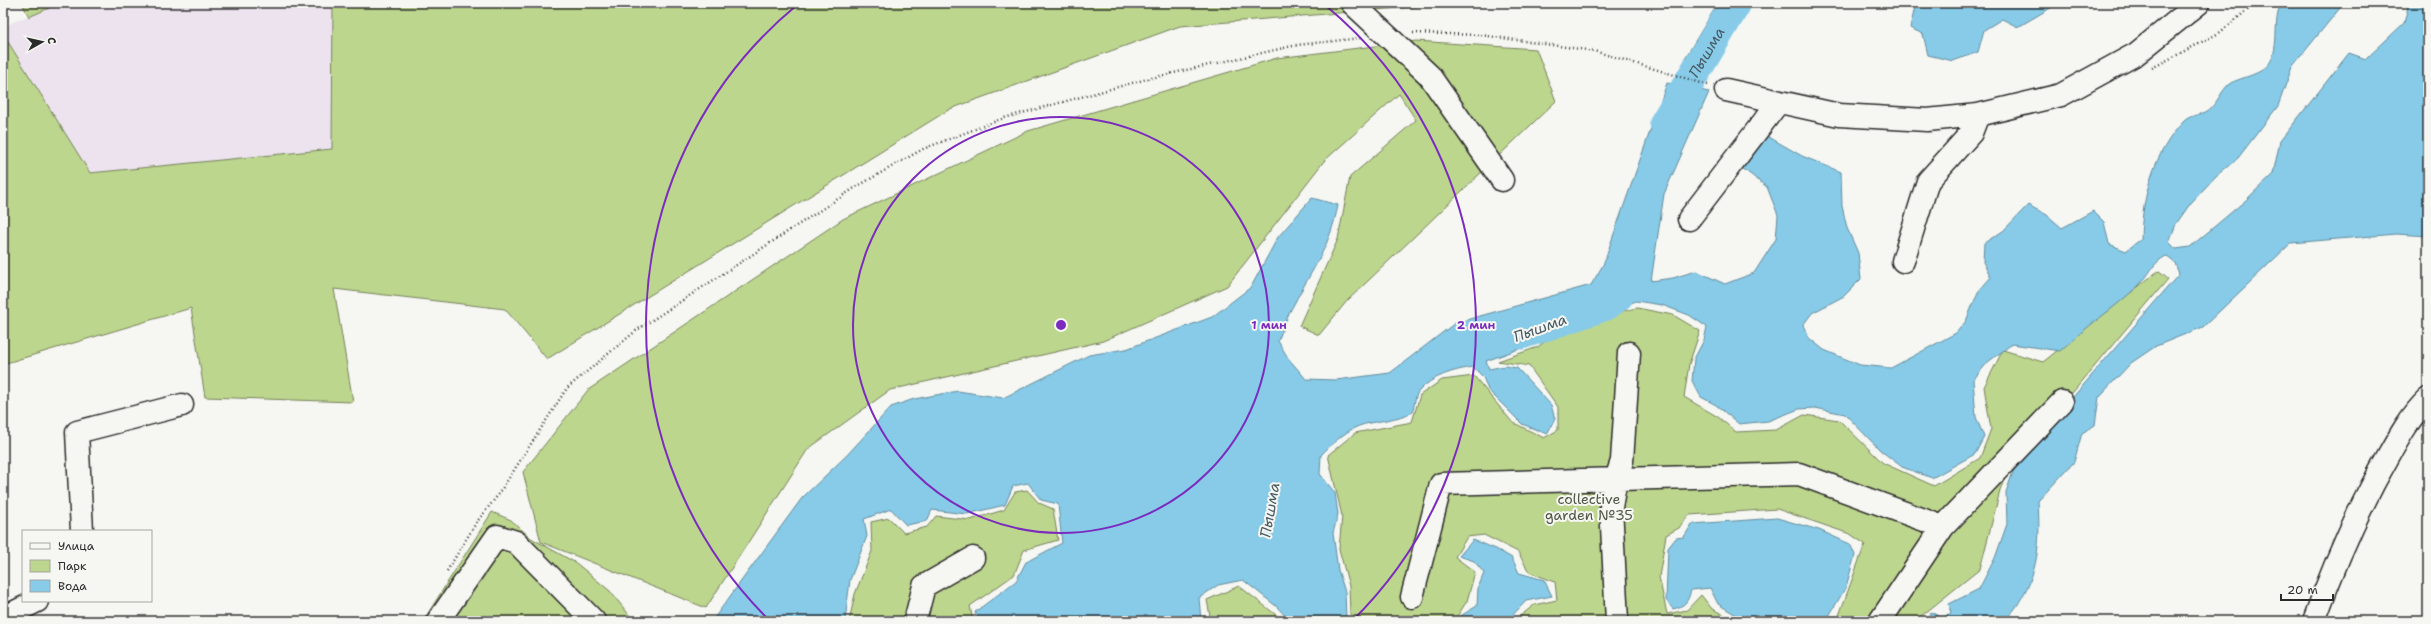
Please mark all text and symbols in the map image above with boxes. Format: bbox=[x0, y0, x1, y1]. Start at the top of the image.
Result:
north arrow bbox=[22, 22, 62, 62]
water label: Пышма bbox=[1684, 23, 1729, 81]
text: С bbox=[44, 36, 59, 45]
water label: Пышма bbox=[1511, 309, 1569, 347]
text: 1 мин bbox=[1251, 317, 1287, 333]
text: 2 мин bbox=[1457, 317, 1495, 333]
centre of rings bbox=[1054, 318, 1068, 332]
water label: Пышма bbox=[1255, 481, 1285, 539]
park label: collective garden №35 bbox=[1545, 490, 1633, 524]
legend bbox=[22, 530, 152, 602]
text: Улица bbox=[58, 538, 95, 554]
text: Парк bbox=[58, 558, 87, 574]
scale bar bbox=[2281, 576, 2333, 602]
text: Вода bbox=[58, 578, 87, 594]
text: 20 m bbox=[2287, 582, 2318, 598]

